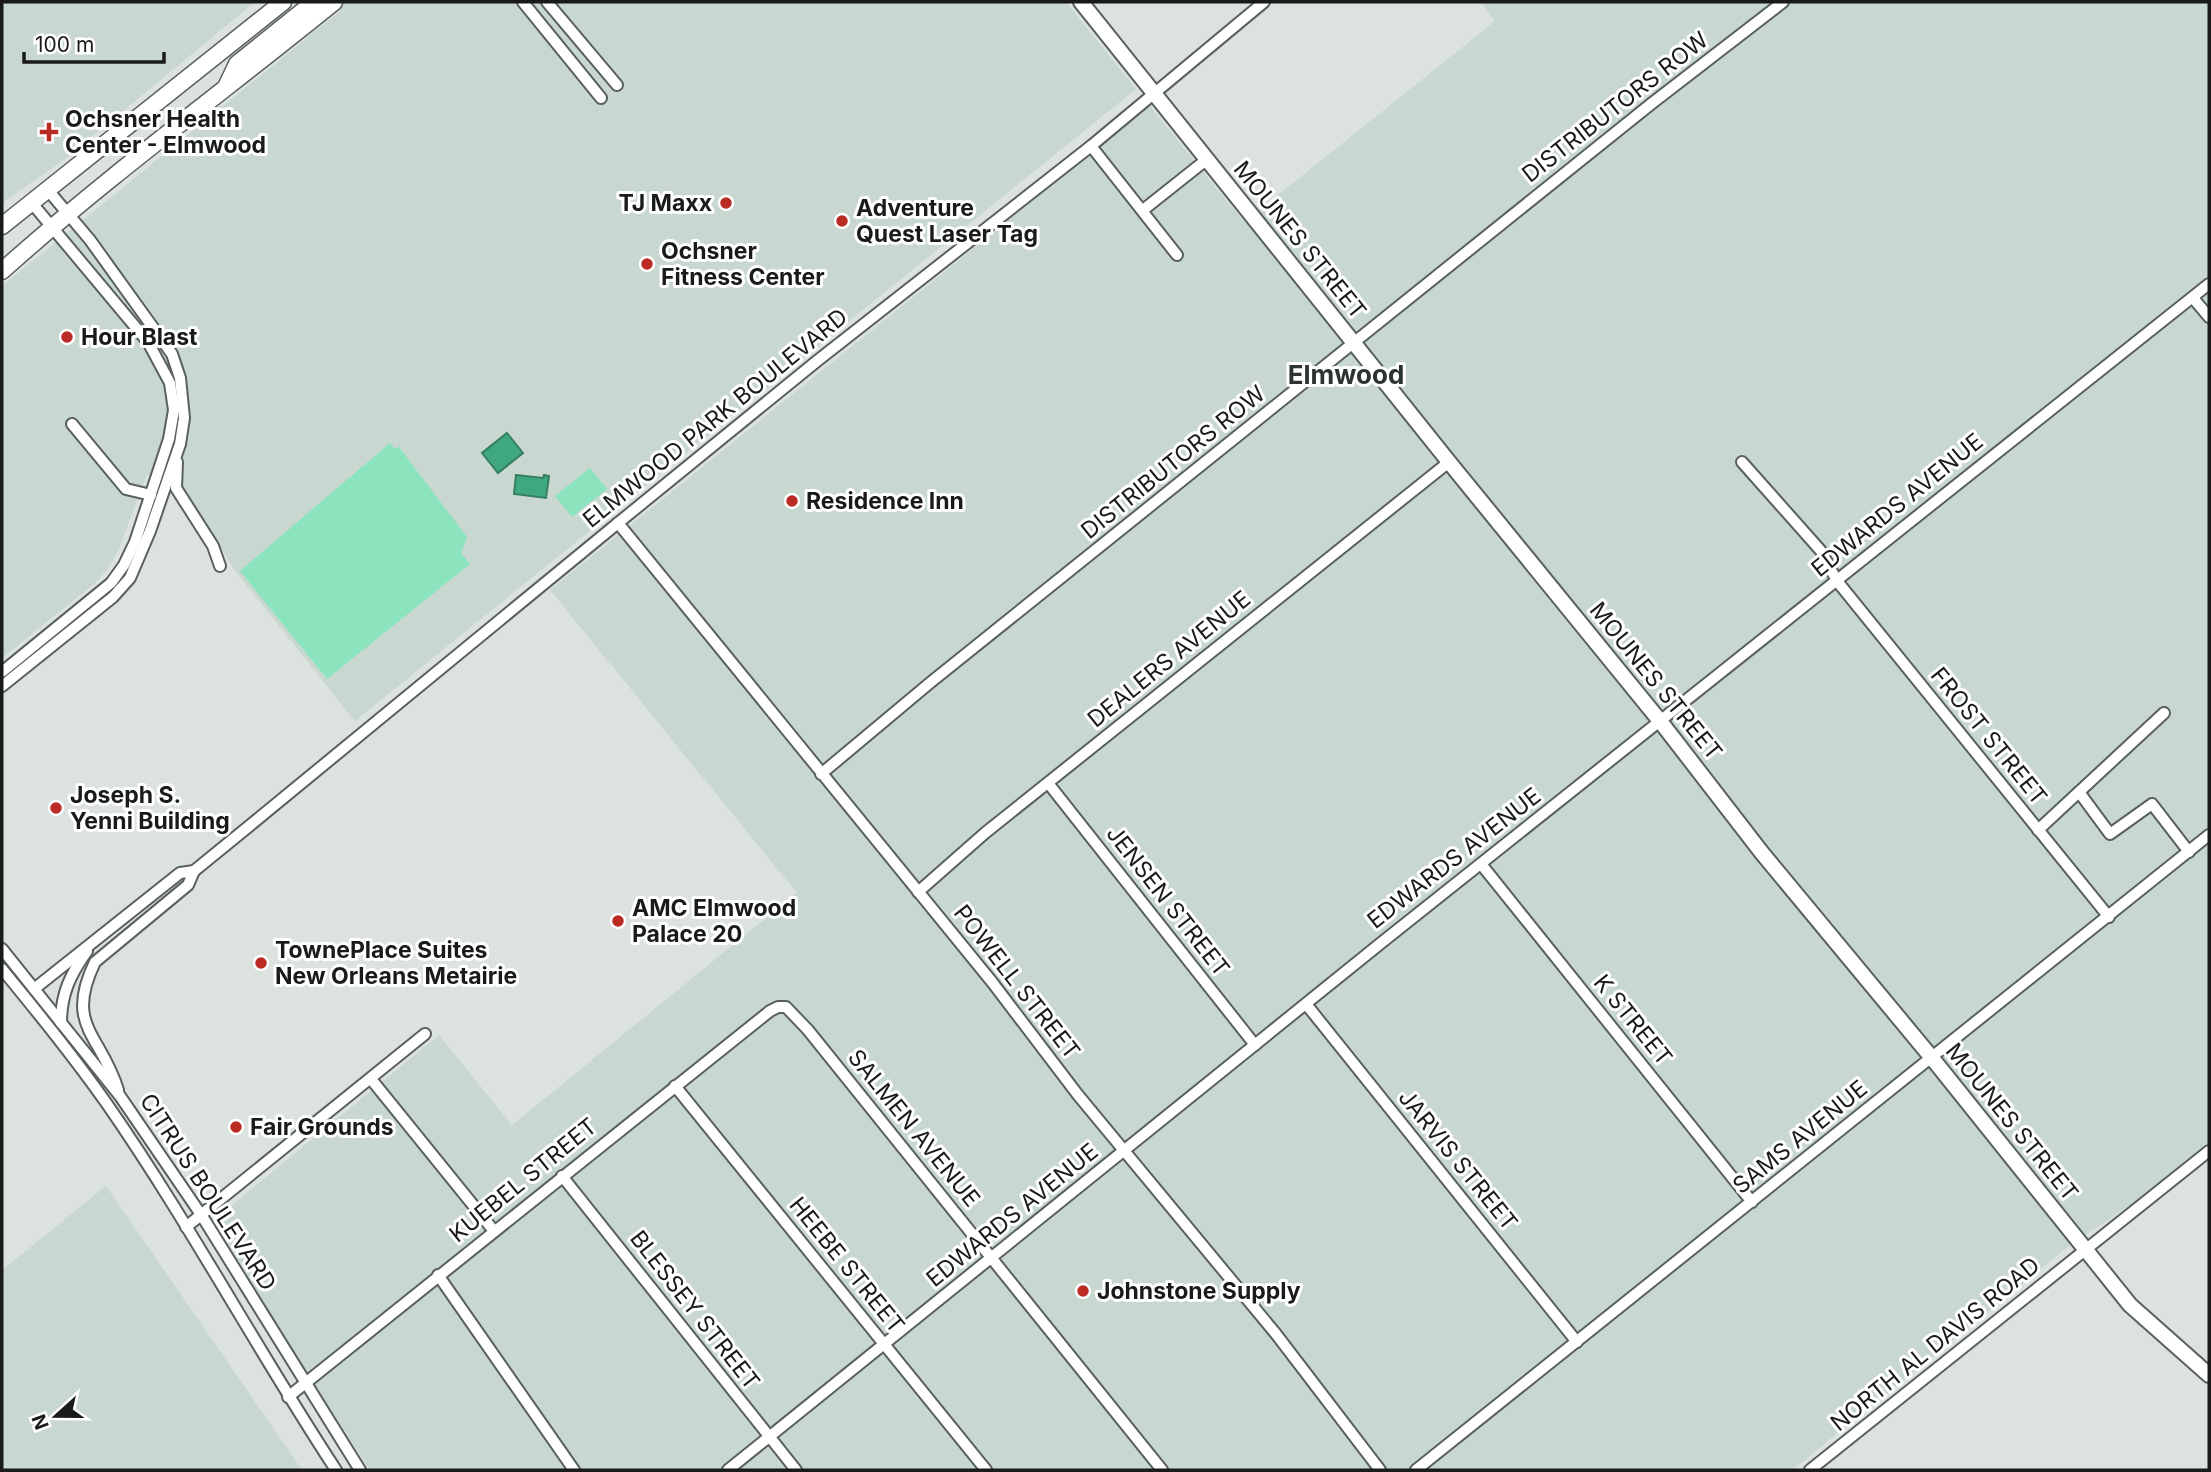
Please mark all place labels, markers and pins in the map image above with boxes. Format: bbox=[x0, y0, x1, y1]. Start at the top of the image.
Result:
place label: Ochsner Health Center - Elmwood bbox=[65, 105, 266, 159]
marker: Ochsner Health Center - Elmwood bbox=[39, 122, 59, 142]
place label: TJ Maxx bbox=[618, 189, 712, 217]
place label: Adventure Quest Laser Tag bbox=[856, 194, 1038, 248]
marker: TJ Maxx bbox=[718, 195, 734, 211]
marker: Adventure Quest Laser Tag bbox=[834, 213, 850, 229]
place label: Ochsner Fitness Center bbox=[661, 237, 825, 291]
marker: Ochsner Fitness Center bbox=[639, 256, 655, 272]
place label: Hour Blast bbox=[81, 323, 198, 351]
marker: Hour Blast bbox=[59, 329, 75, 345]
place label: Residence Inn bbox=[806, 487, 964, 515]
marker: Residence Inn bbox=[784, 493, 800, 509]
place label: Joseph S. Yenni Building bbox=[70, 781, 230, 835]
marker: Joseph S. Yenni Building bbox=[48, 800, 64, 816]
place label: AMC Elmwood Palace 20 bbox=[632, 894, 796, 948]
marker: AMC Elmwood Palace 20 bbox=[610, 913, 626, 929]
place label: TownePlace Suites New Orleans Metairie bbox=[275, 936, 517, 990]
marker: TownePlace Suites New Orleans Metairie bbox=[253, 955, 269, 971]
place label: Fair Grounds bbox=[250, 1113, 394, 1141]
marker: Fair Grounds bbox=[228, 1119, 244, 1135]
place label: Johnstone Supply bbox=[1097, 1277, 1301, 1305]
marker: Johnstone Supply bbox=[1075, 1283, 1091, 1299]

